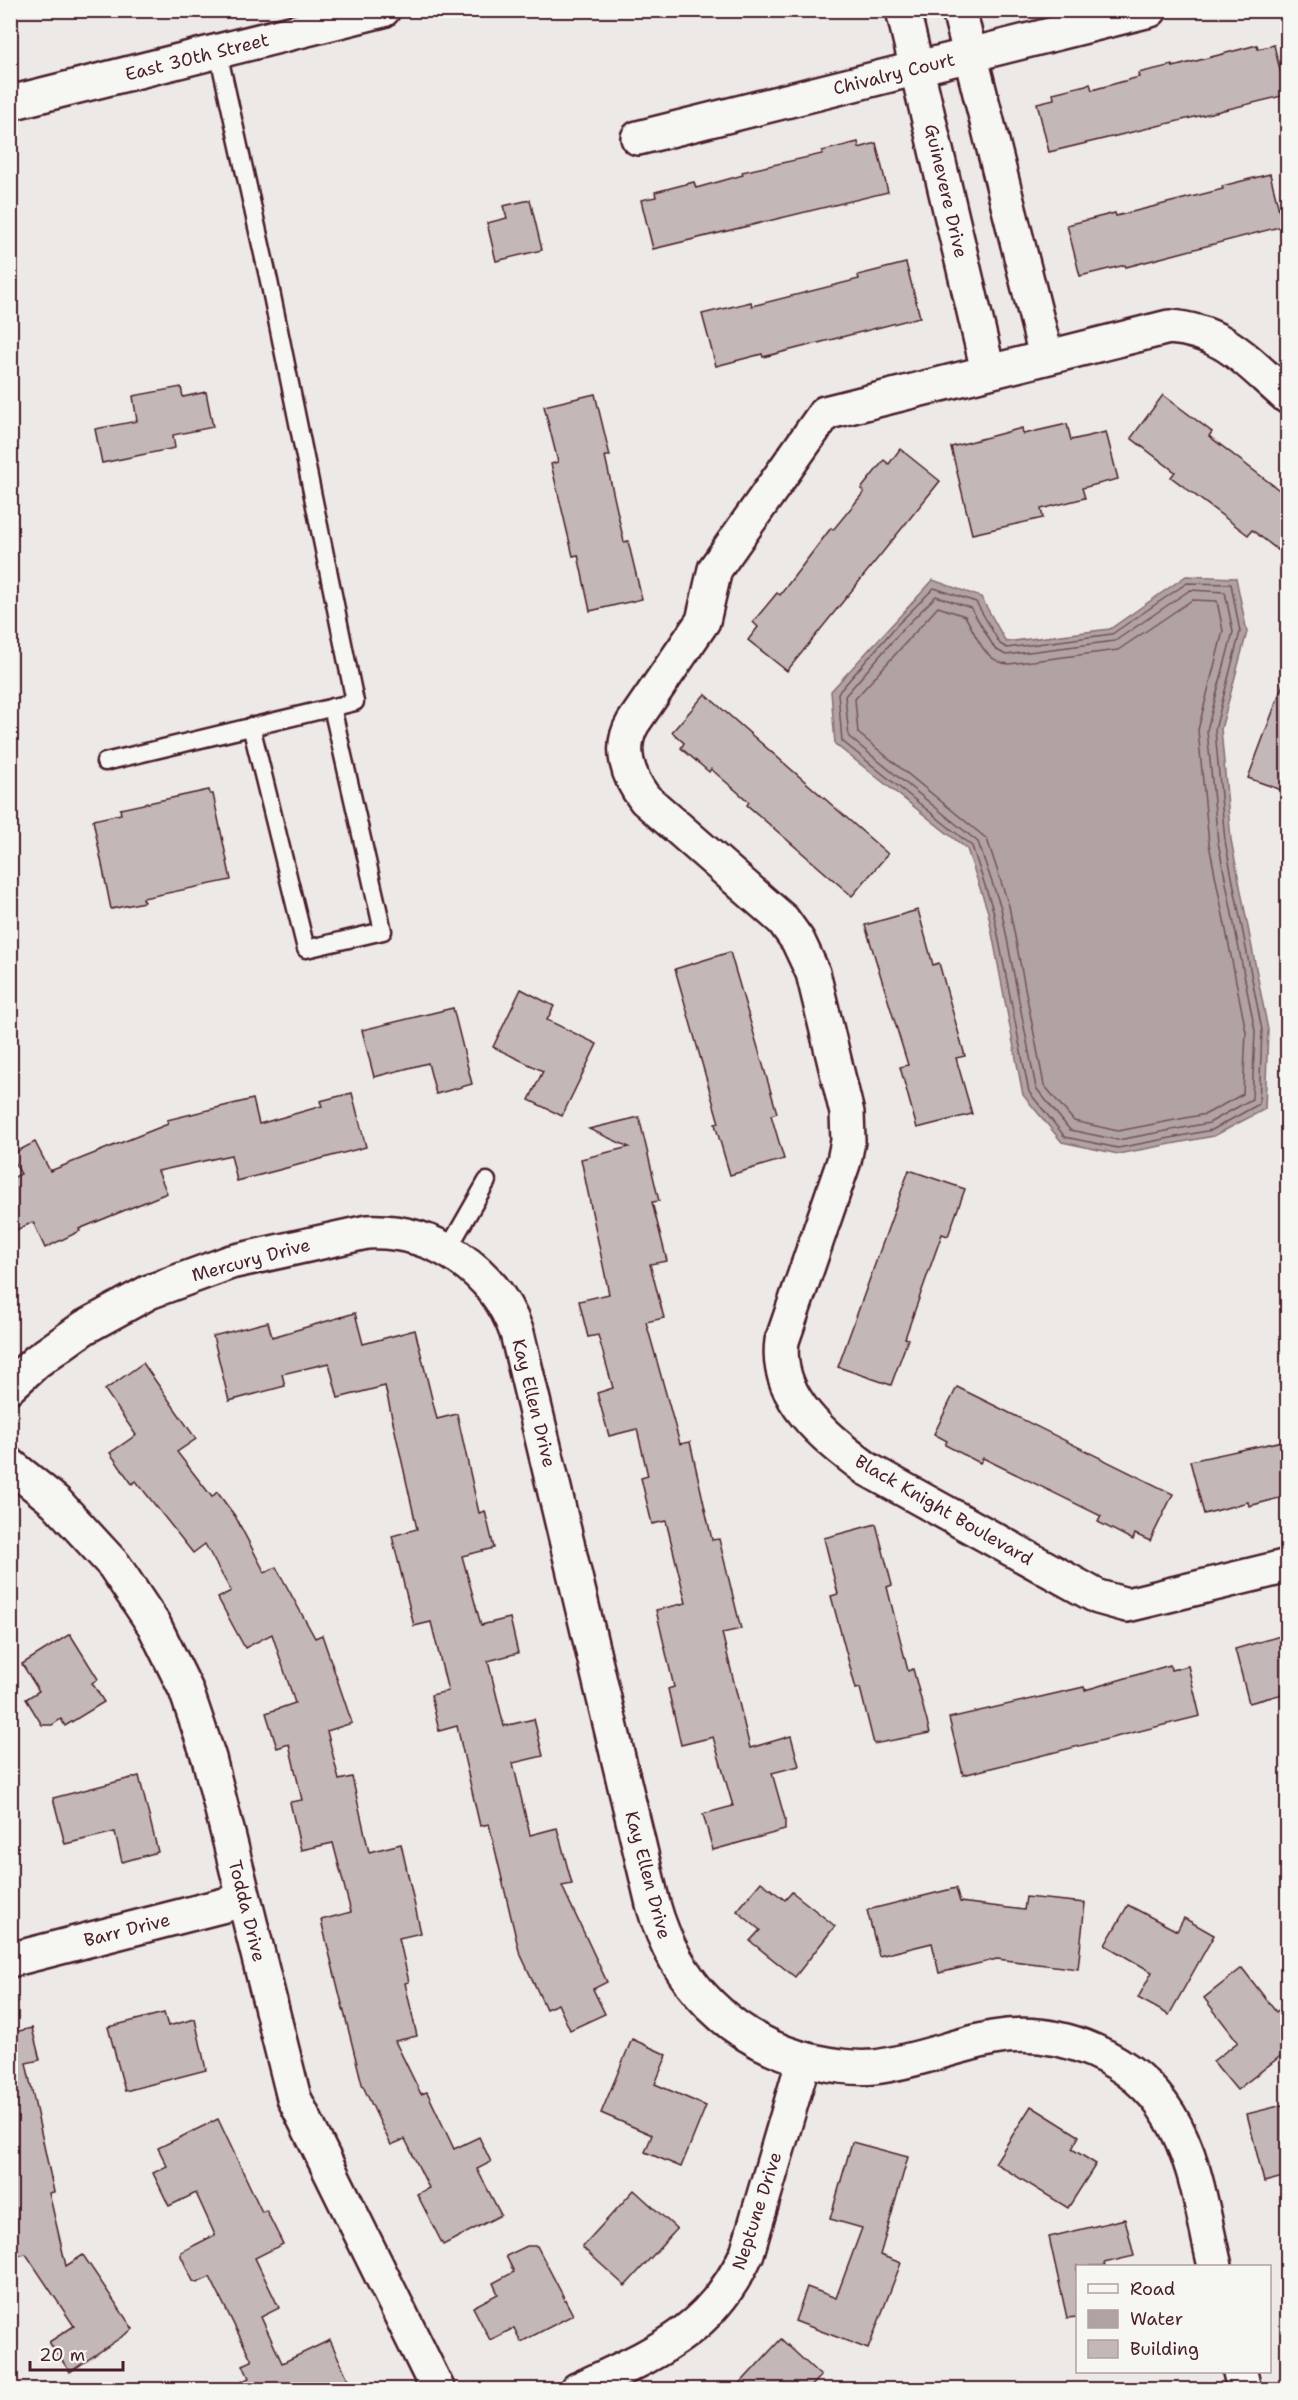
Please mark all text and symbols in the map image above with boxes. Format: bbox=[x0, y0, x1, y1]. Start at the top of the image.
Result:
street label: East 30th Street bbox=[123, 27, 272, 86]
street label: Chivalry Court bbox=[831, 47, 957, 101]
street label: Guinevere Drive bbox=[919, 122, 973, 260]
street label: Mercury Drive bbox=[189, 1233, 313, 1287]
street label: Kay Ellen Drive bbox=[506, 1336, 562, 1470]
street label: Black Knight Boulevard bbox=[851, 1449, 1037, 1571]
street label: Kay Ellen Drive bbox=[619, 1808, 677, 1942]
street label: Todda Drive bbox=[223, 1858, 271, 1964]
street label: Barr Drive bbox=[81, 1908, 173, 1952]
street label: Neptune Drive bbox=[727, 2149, 787, 2273]
legend bbox=[1076, 2265, 1271, 2373]
text: Road bbox=[1130, 2277, 1175, 2301]
text: Water bbox=[1130, 2307, 1183, 2331]
scale bar bbox=[30, 2334, 123, 2372]
text: Building bbox=[1130, 2337, 1199, 2361]
text: 20 m bbox=[39, 2343, 85, 2367]

